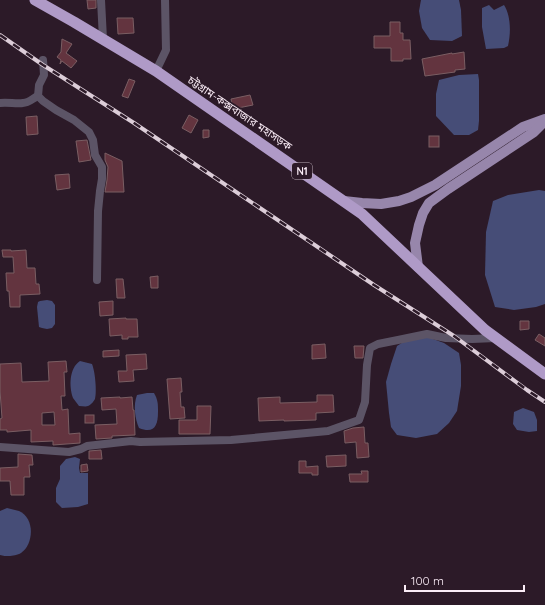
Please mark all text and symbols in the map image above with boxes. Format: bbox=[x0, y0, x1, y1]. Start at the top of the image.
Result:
street label: চট্টগ্রাম-কক্সবাজার মহাসড়ক bbox=[184, 72, 295, 153]
road number: N1 bbox=[292, 163, 312, 179]
scale bar bbox=[405, 567, 524, 593]
text: 100 m bbox=[411, 573, 444, 588]

